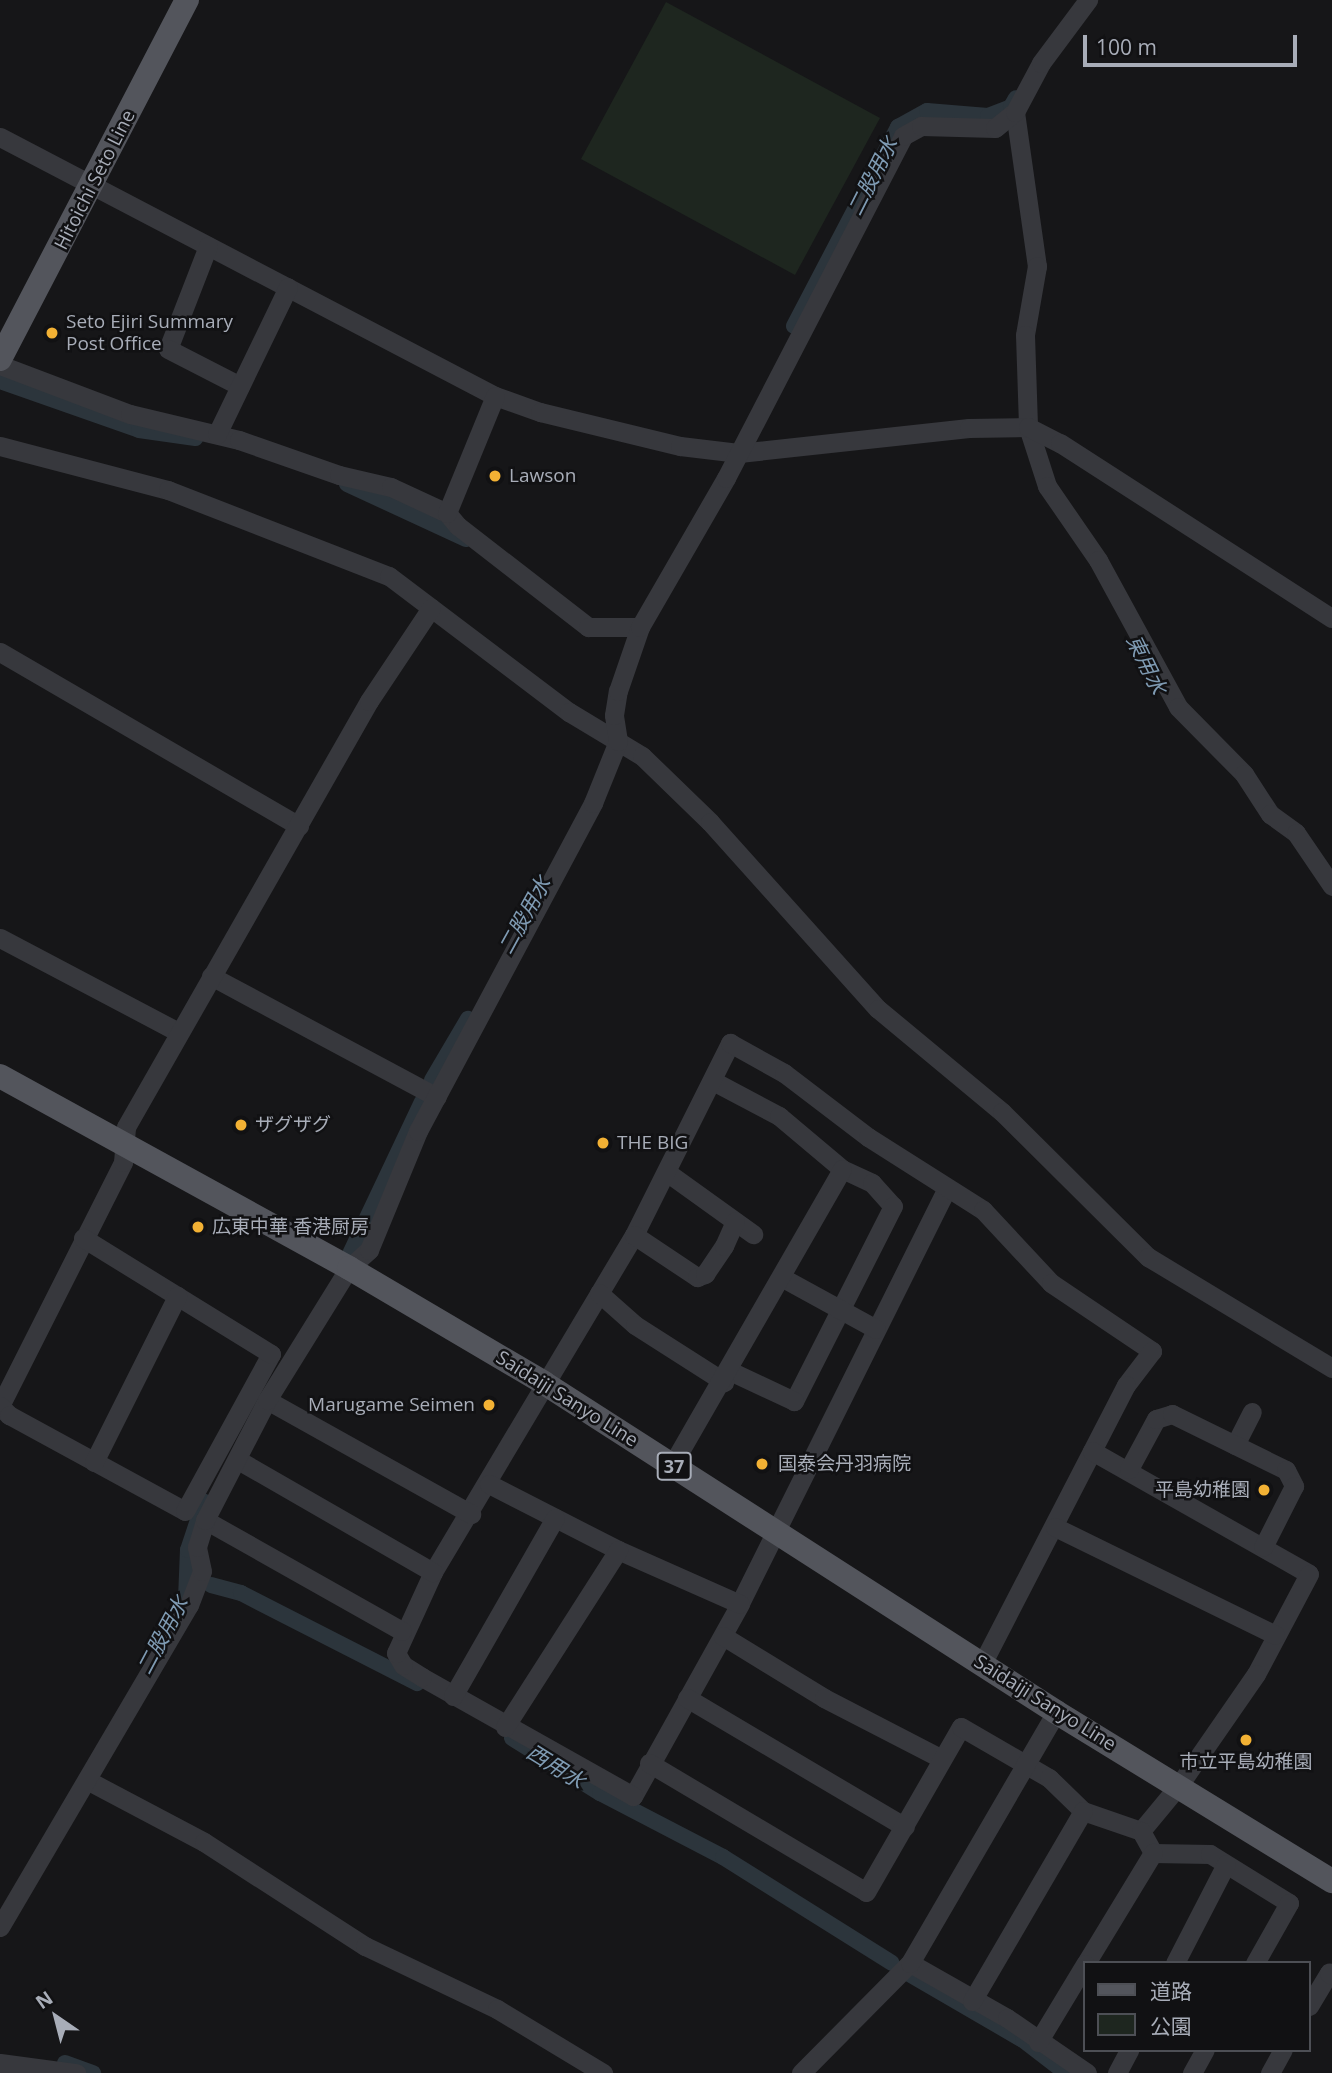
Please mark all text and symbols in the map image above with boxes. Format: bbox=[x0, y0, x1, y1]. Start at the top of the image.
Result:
scale bar bbox=[1087, 21, 1300, 65]
text: 100 m bbox=[1096, 33, 1157, 61]
street label: Hitoichi Seto Line bbox=[50, 106, 140, 254]
water label: 二股用水 bbox=[842, 133, 902, 219]
place label: Seto Ejiri Summary Post Office bbox=[66, 311, 233, 355]
marker: Seto Ejiri Summary Post Office bbox=[44, 325, 60, 341]
place label: Lawson bbox=[509, 465, 576, 487]
marker: Lawson bbox=[487, 468, 503, 484]
water label: 東用水 bbox=[1122, 630, 1172, 698]
water label: 二股用水 bbox=[493, 872, 555, 958]
place label: ザグザグ bbox=[255, 1114, 331, 1136]
marker: ザグザグ bbox=[233, 1117, 249, 1133]
place label: THE BIG bbox=[617, 1132, 688, 1154]
marker: THE BIG bbox=[595, 1135, 611, 1151]
place label: 広東中華 香港厨房 bbox=[212, 1216, 369, 1238]
marker: 広東中華 香港厨房 bbox=[190, 1219, 206, 1235]
street label: Saidaiji Sanyo Line bbox=[492, 1346, 642, 1452]
place label: Marugame Seimen bbox=[308, 1394, 475, 1416]
marker: Marugame Seimen bbox=[481, 1397, 497, 1413]
road number: 37 bbox=[656, 1451, 692, 1480]
place label: 国泰会丹羽病院 bbox=[778, 1453, 911, 1475]
marker: 国泰会丹羽病院 bbox=[752, 1454, 772, 1474]
place label: 平島幼稚園 bbox=[1155, 1479, 1250, 1501]
marker: 平島幼稚園 bbox=[1256, 1482, 1272, 1498]
water label: 二股用水 bbox=[131, 1592, 193, 1678]
street label: Saidaiji Sanyo Line bbox=[970, 1650, 1120, 1756]
marker: 市立平島幼稚園 bbox=[1238, 1732, 1254, 1748]
water label: 西用水 bbox=[523, 1739, 589, 1793]
place label: 市立平島幼稚園 bbox=[1180, 1751, 1312, 1773]
legend bbox=[1084, 1961, 1311, 2052]
text: 道路 bbox=[1150, 1977, 1192, 2005]
north arrow bbox=[21, 1982, 91, 2052]
text: N bbox=[30, 1985, 58, 2015]
text: 公園 bbox=[1150, 2012, 1192, 2040]

